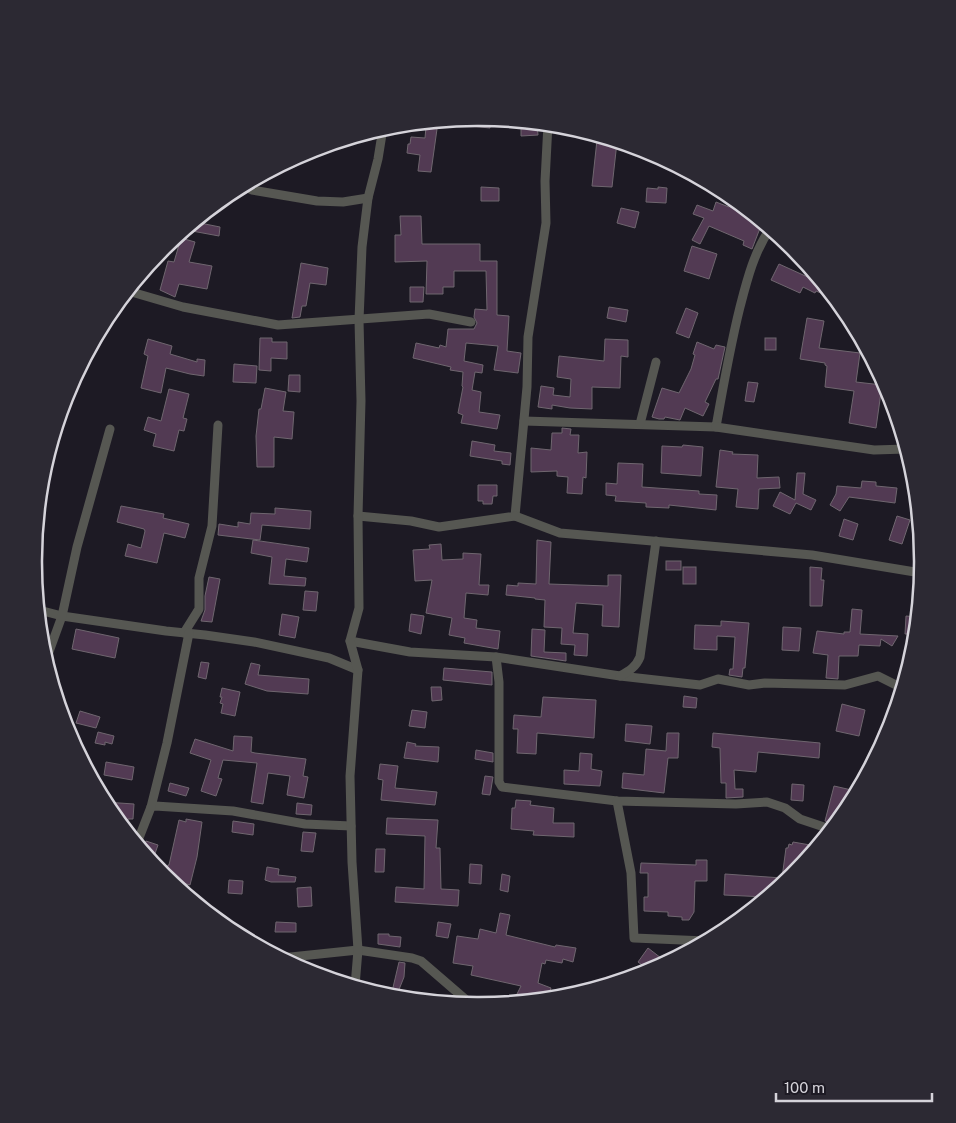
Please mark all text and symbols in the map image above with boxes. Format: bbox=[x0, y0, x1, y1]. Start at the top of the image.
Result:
scale bar bbox=[776, 1070, 932, 1102]
text: 100 m bbox=[784, 1079, 825, 1096]

